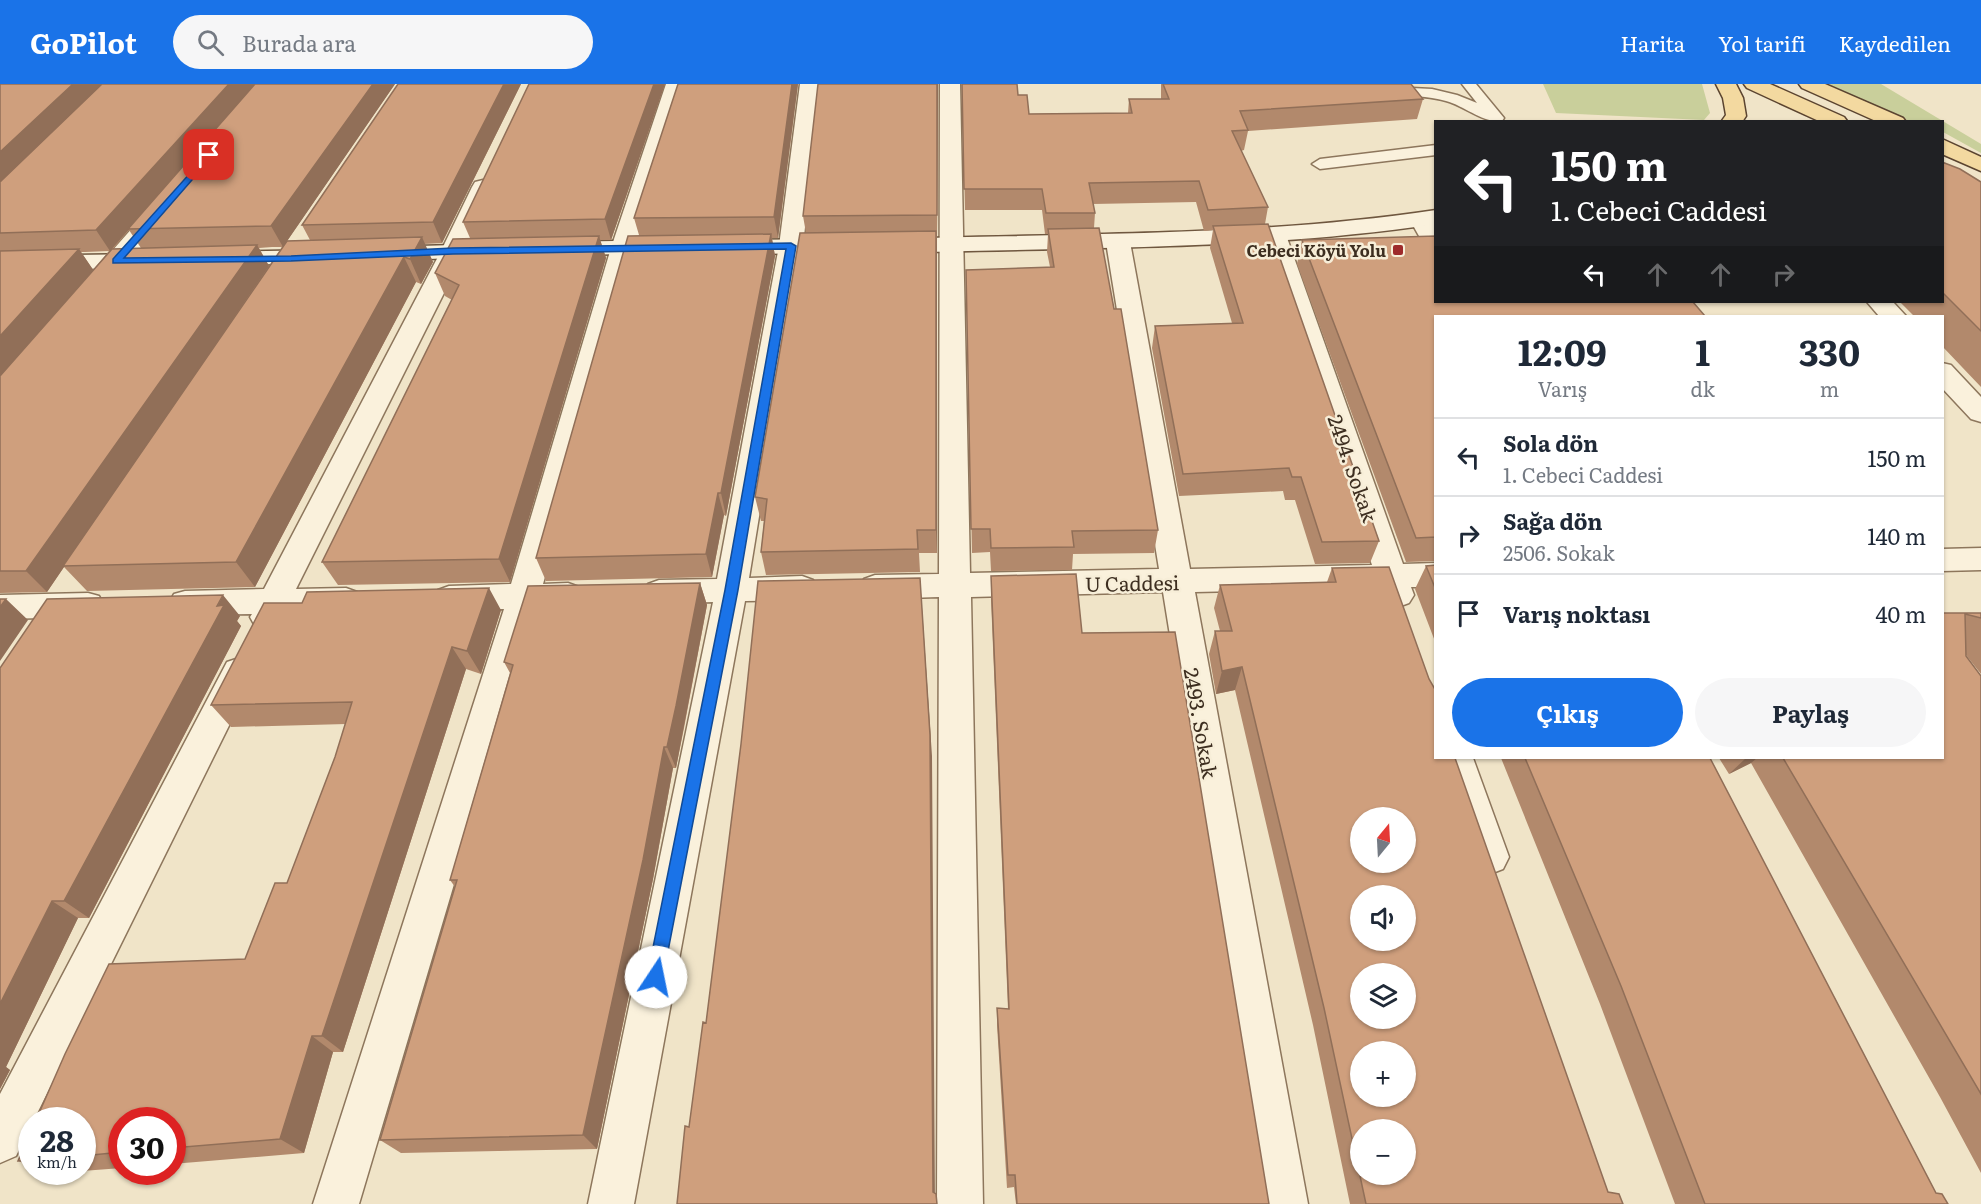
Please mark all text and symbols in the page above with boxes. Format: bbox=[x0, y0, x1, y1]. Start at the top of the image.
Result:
search box bbox=[173, 15, 593, 69]
text: GoPilot bbox=[30, 21, 137, 63]
icon: search bbox=[194, 26, 227, 59]
text: Burada ara bbox=[242, 26, 356, 59]
text: Harita bbox=[1620, 27, 1685, 58]
text: Yol tarifi bbox=[1718, 27, 1806, 58]
text: Kaydedilen bbox=[1839, 27, 1951, 58]
pin bbox=[183, 129, 234, 180]
text: 150 m bbox=[1551, 132, 1667, 194]
icon: arrive bbox=[192, 138, 225, 171]
icon: left bbox=[1452, 144, 1530, 222]
text: 1. Cebeci Caddesi bbox=[1551, 189, 1767, 229]
place label: Cebeci Köyü Yolu bbox=[1247, 238, 1386, 262]
marker: Cebeci Köyü Yolu bbox=[1391, 243, 1405, 257]
icon: left bbox=[1578, 258, 1611, 291]
icon: ahead bbox=[1641, 258, 1674, 291]
icon: ahead bbox=[1704, 258, 1737, 291]
icon: right bbox=[1767, 258, 1800, 291]
text: 12:09 bbox=[1518, 324, 1607, 377]
text: 1 bbox=[1695, 324, 1710, 377]
text: 330 bbox=[1799, 324, 1860, 377]
text: Varış bbox=[1538, 373, 1587, 403]
text: dk bbox=[1690, 373, 1715, 403]
text: m bbox=[1820, 373, 1839, 403]
street label: 2494. Sokak bbox=[1322, 410, 1387, 527]
text: Sola dön bbox=[1503, 426, 1598, 459]
icon: left bbox=[1452, 441, 1485, 474]
text: 150 m bbox=[1867, 441, 1926, 474]
text: 1. Cebeci Caddesi bbox=[1503, 459, 1663, 489]
text: Sağa dön bbox=[1503, 504, 1603, 537]
icon: right bbox=[1452, 519, 1485, 552]
text: 140 m bbox=[1867, 519, 1926, 552]
text: 2506. Sokak bbox=[1503, 537, 1615, 567]
street label: U Caddesi bbox=[1084, 566, 1180, 598]
icon: arrive bbox=[1452, 597, 1485, 630]
text: Varış noktası bbox=[1503, 597, 1650, 630]
text: 40 m bbox=[1875, 597, 1926, 630]
street label: 2493. Sokak bbox=[1178, 665, 1227, 781]
button: Çıkış bbox=[1452, 678, 1683, 747]
button: Paylaş bbox=[1695, 678, 1926, 747]
north arrow bbox=[1350, 807, 1416, 873]
map controls bbox=[1350, 807, 1416, 1185]
button: sound bbox=[1350, 885, 1416, 951]
position arrow bbox=[624, 945, 688, 1009]
button: layers bbox=[1350, 963, 1416, 1029]
button: + bbox=[1350, 1041, 1416, 1107]
speed limit sign: 30 bbox=[108, 1107, 186, 1185]
text: 28 bbox=[40, 1117, 74, 1161]
button: − bbox=[1350, 1119, 1416, 1185]
text: km/h bbox=[37, 1150, 77, 1173]

